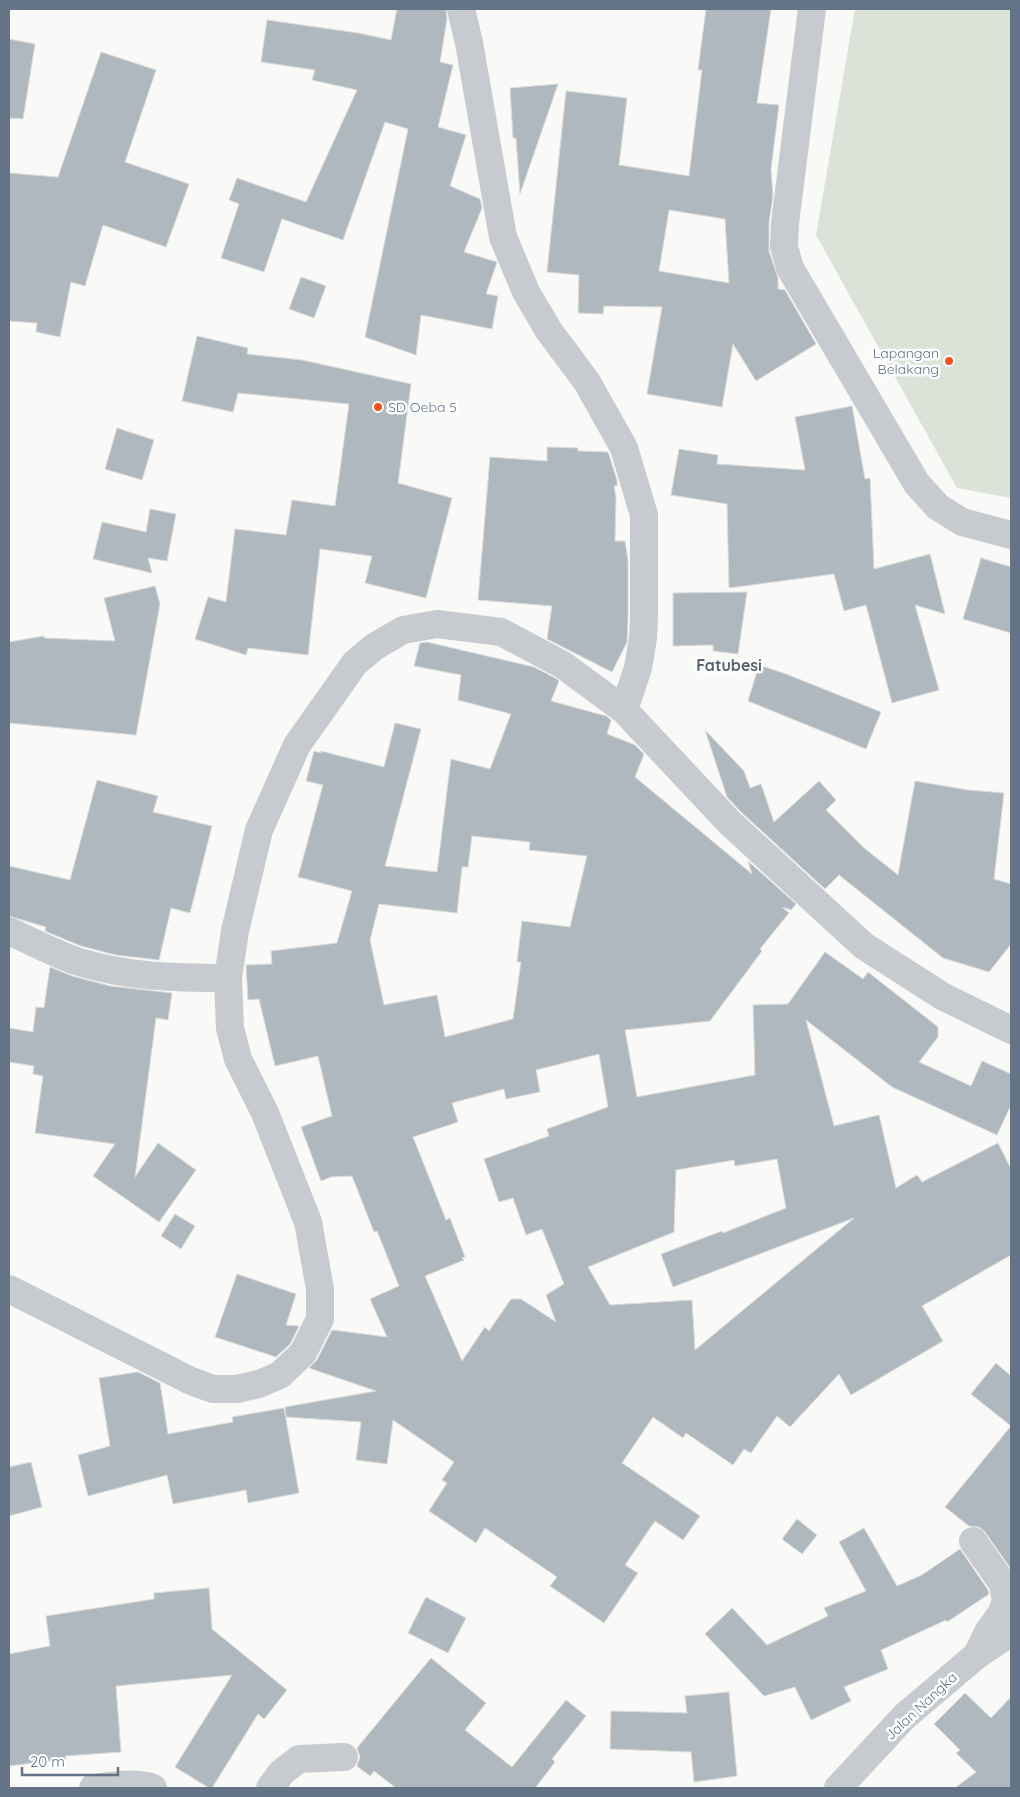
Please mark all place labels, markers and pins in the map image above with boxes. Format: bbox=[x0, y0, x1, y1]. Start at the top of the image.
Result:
place label: Lapangan Belakang bbox=[873, 344, 939, 378]
marker: Lapangan Belakang bbox=[943, 355, 955, 367]
place label: SD Oeba 5 bbox=[388, 398, 457, 416]
marker: SD Oeba 5 bbox=[372, 401, 384, 413]

